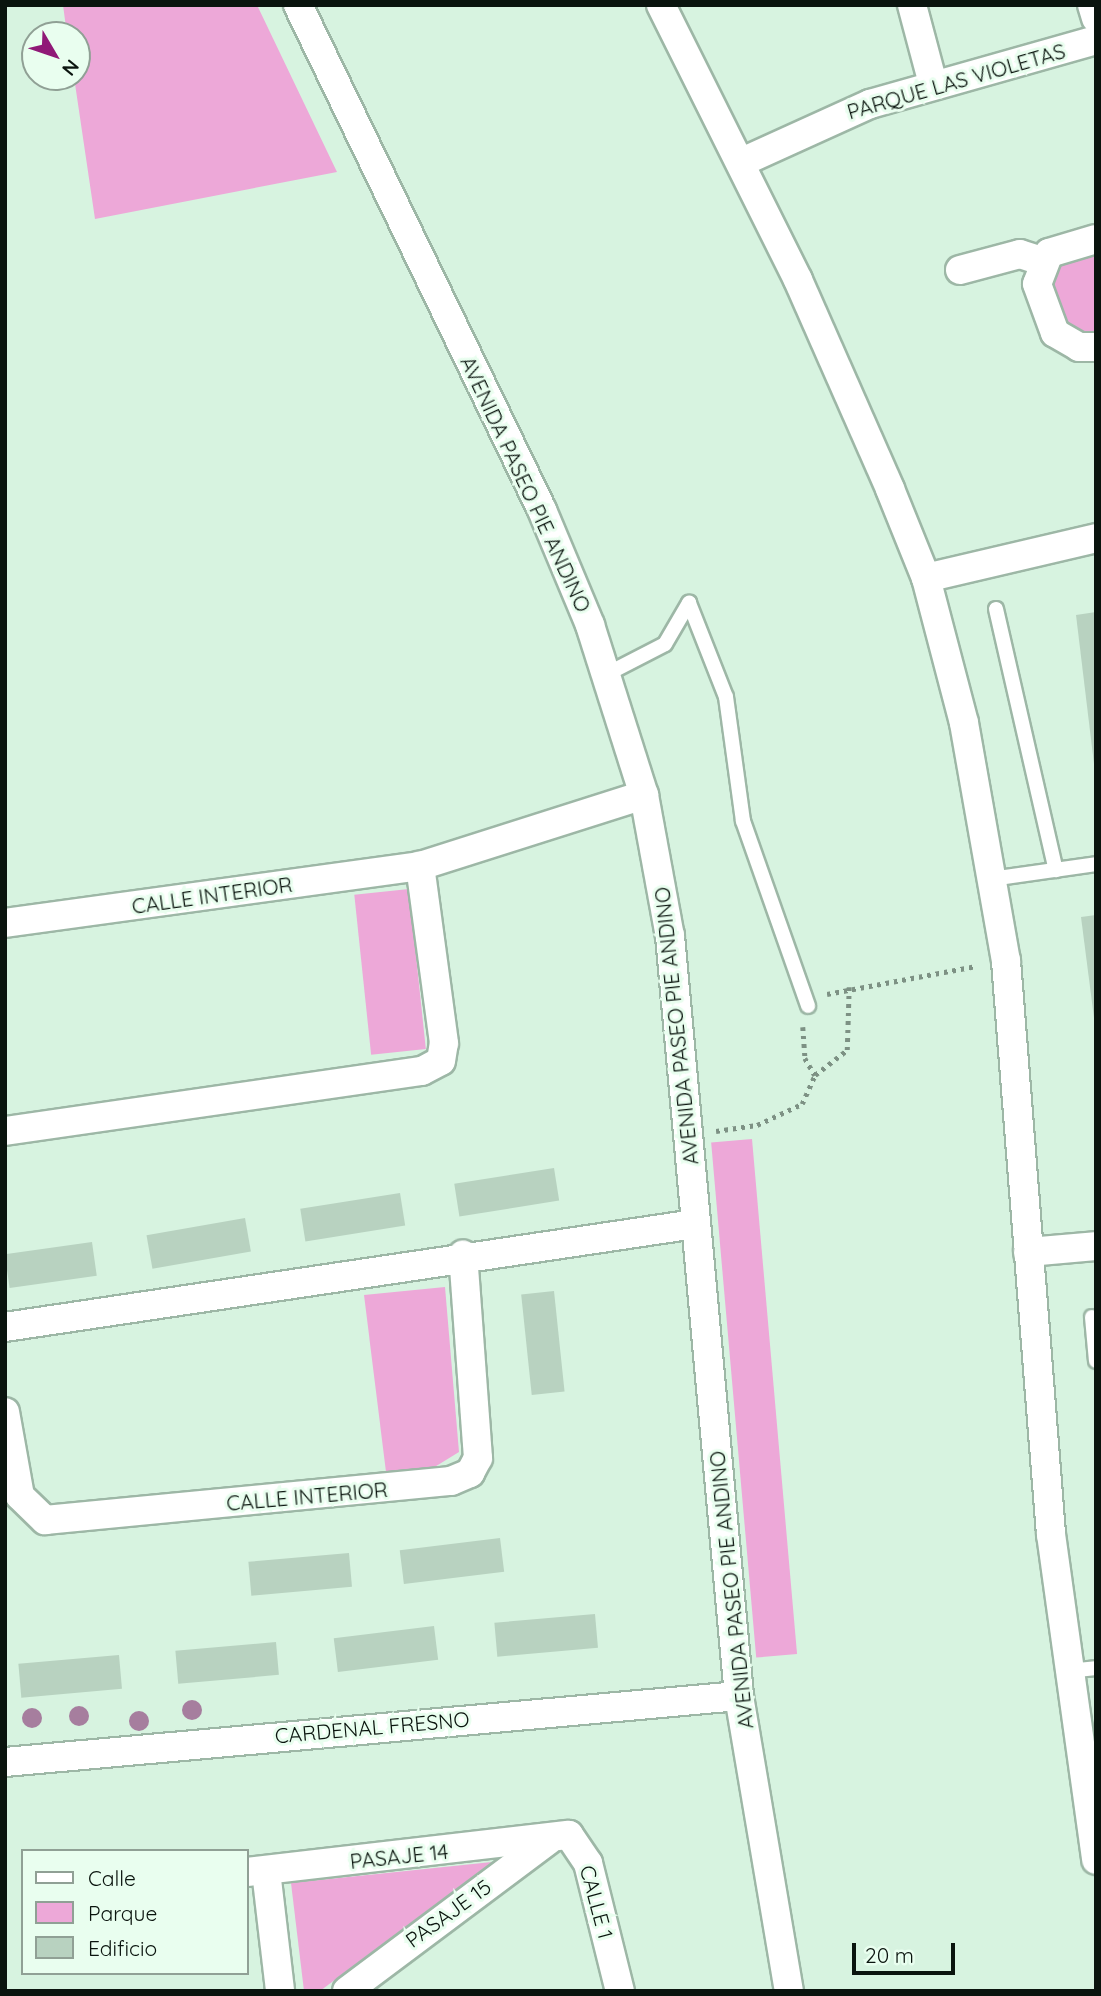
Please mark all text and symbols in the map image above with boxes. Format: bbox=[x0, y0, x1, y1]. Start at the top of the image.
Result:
north arrow bbox=[21, 21, 91, 91]
street label: PARQUE LAS VIOLETAS bbox=[844, 38, 1068, 124]
text: N bbox=[57, 55, 84, 81]
street label: AVENIDA PASEO PIE ANDINO bbox=[456, 352, 596, 616]
street label: CALLE INTERIOR bbox=[130, 871, 294, 919]
street label: AVENIDA PASEO PIE ANDINO bbox=[649, 886, 703, 1166]
street label: AVENIDA PASEO PIE ANDINO bbox=[704, 1450, 758, 1730]
street label: CALLE INTERIOR bbox=[225, 1476, 389, 1516]
street label: CARDENAL FRESNO bbox=[274, 1706, 470, 1748]
street label: PASAJE 14 bbox=[349, 1838, 449, 1874]
legend bbox=[21, 1849, 248, 1975]
street label: CALLE 1 bbox=[575, 1862, 619, 1942]
text: Calle bbox=[88, 1865, 136, 1891]
street label: PASAJE 15 bbox=[400, 1874, 496, 1952]
text: Parque bbox=[88, 1900, 157, 1926]
scale bar bbox=[856, 1930, 959, 1974]
text: Edificio bbox=[88, 1935, 157, 1961]
text: 20 m bbox=[865, 1942, 914, 1968]

